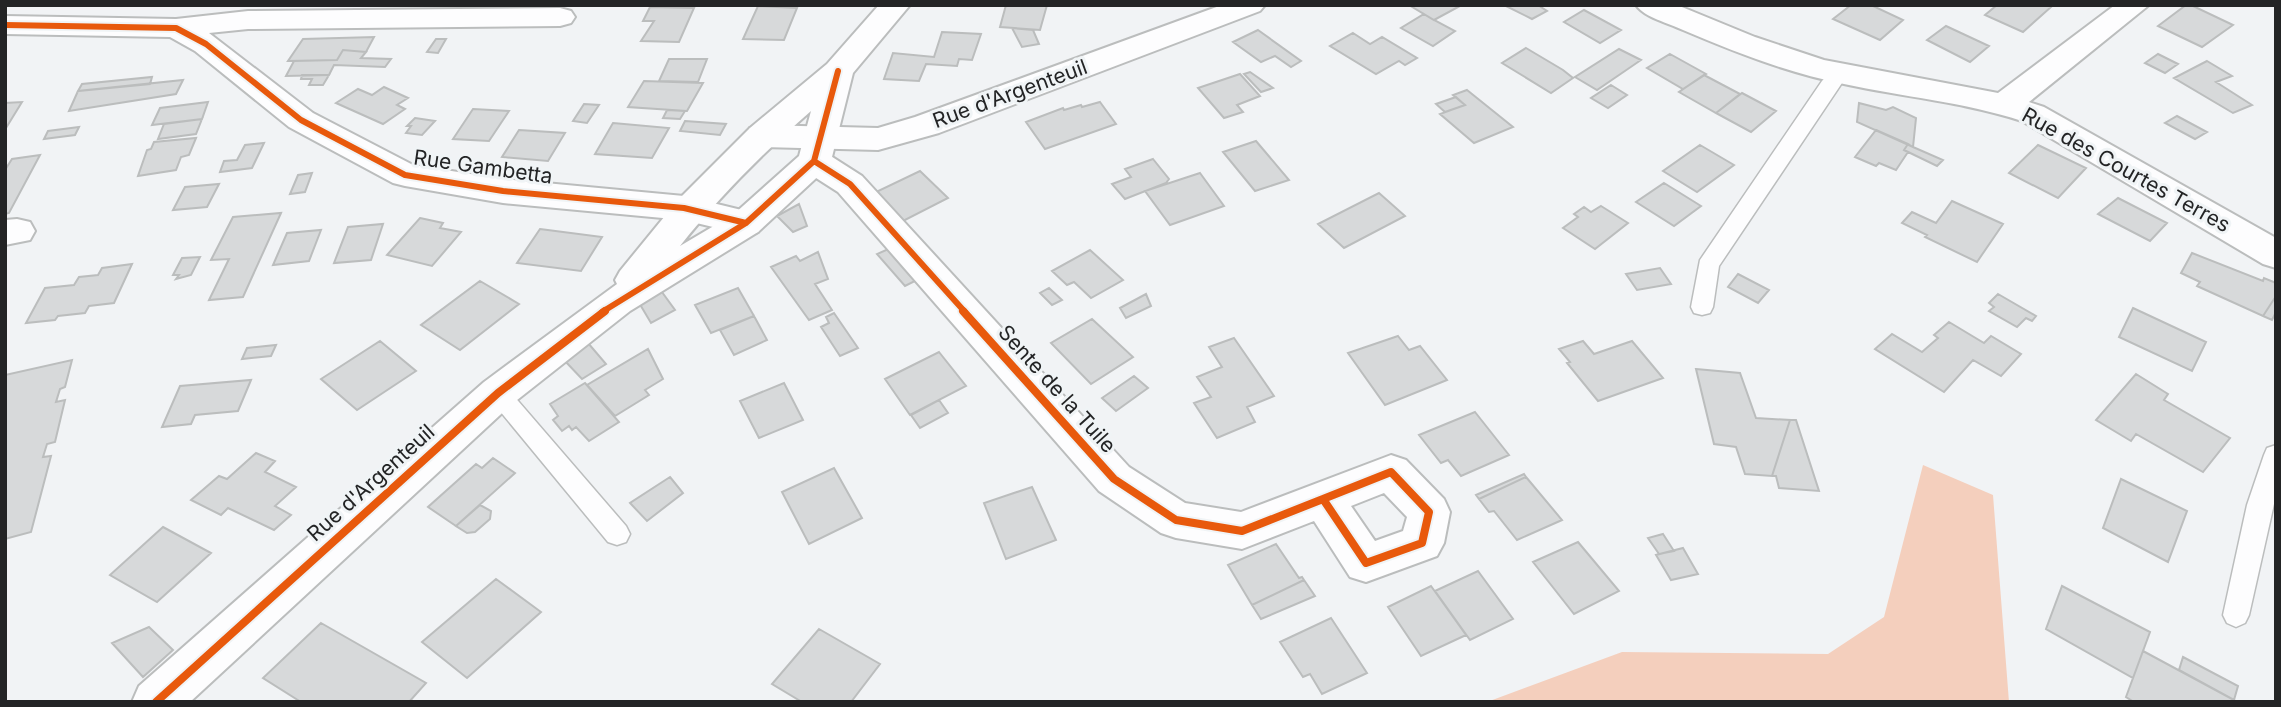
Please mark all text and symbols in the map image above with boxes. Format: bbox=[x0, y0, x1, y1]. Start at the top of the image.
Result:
street label: Rue d'Argenteuil bbox=[929, 54, 1091, 133]
street label: Rue des Courtes Terres bbox=[2018, 102, 2235, 237]
street label: Rue Gambetta bbox=[412, 144, 554, 189]
street label: Sente de la Tuile bbox=[993, 320, 1121, 458]
street label: Rue d'Argenteuil bbox=[302, 419, 439, 546]

